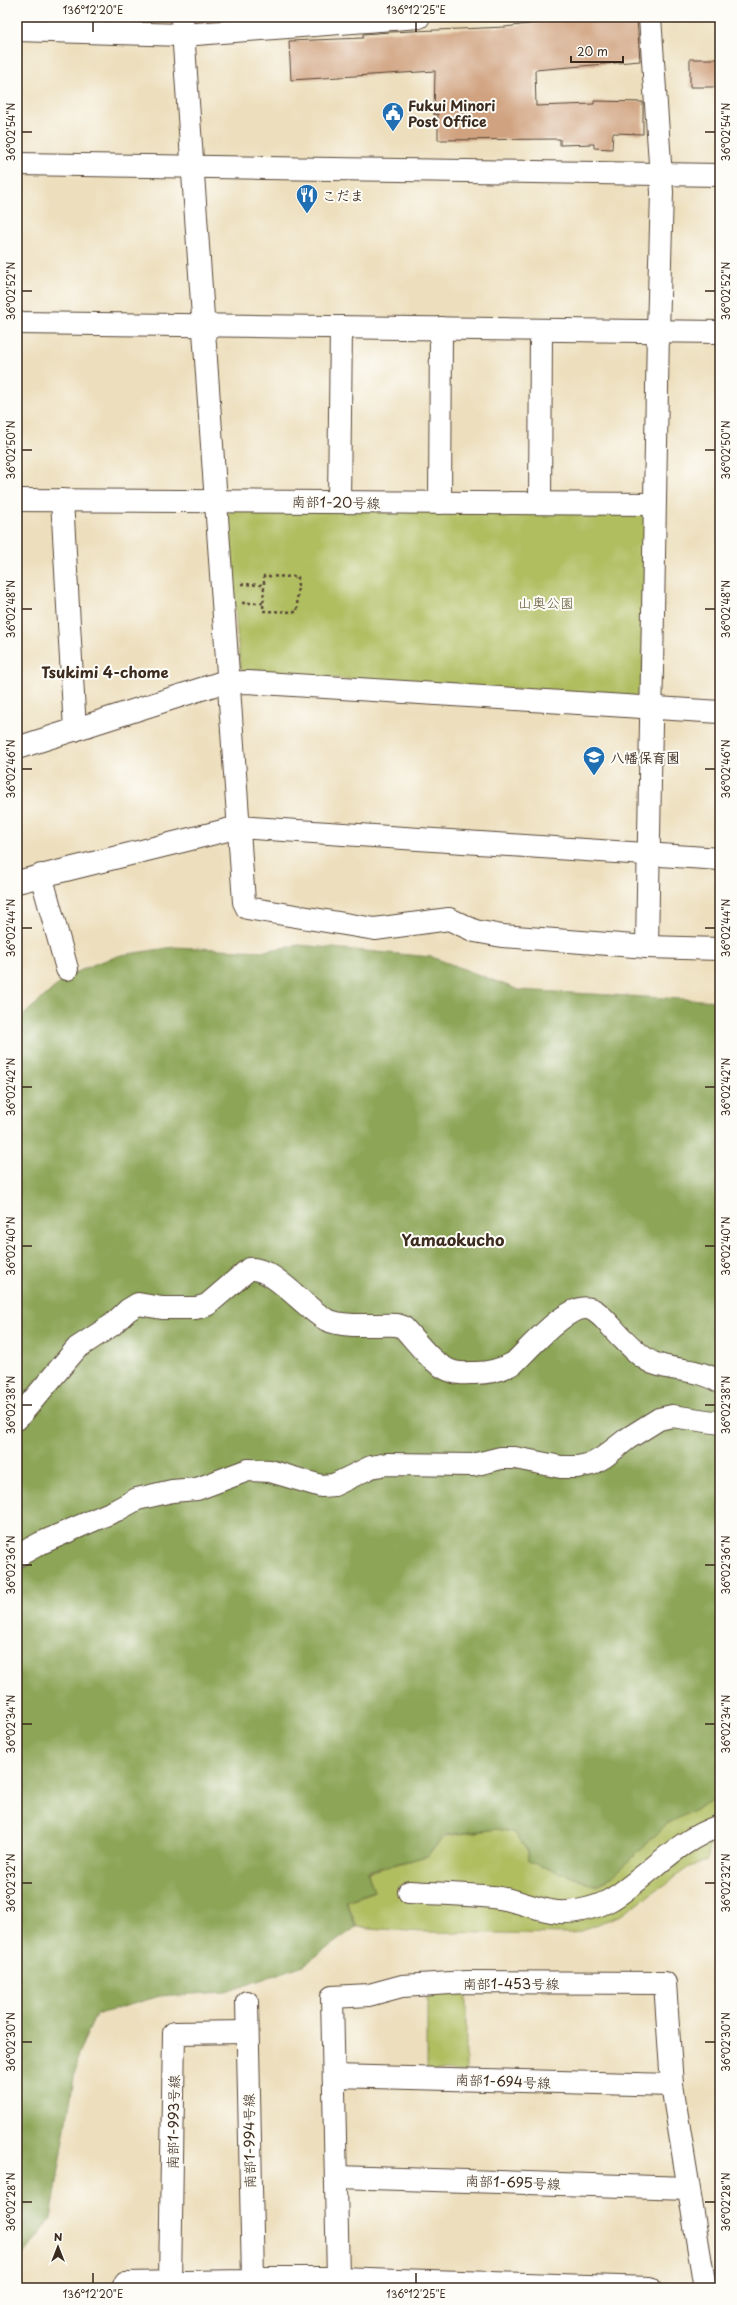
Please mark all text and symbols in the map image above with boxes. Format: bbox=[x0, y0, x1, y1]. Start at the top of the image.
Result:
text: 136°12'20"E bbox=[63, 2, 123, 17]
text: 136°12'25"E bbox=[386, 2, 446, 17]
scale bar bbox=[571, 38, 623, 64]
text: 20 m bbox=[577, 42, 608, 60]
place label: Fukui Minori Post Office bbox=[408, 95, 495, 132]
public building icon: Fukui Minori Post Office bbox=[380, 100, 406, 133]
text: 36°02'54"N bbox=[3, 103, 18, 161]
text: 36°02'54"N bbox=[718, 103, 733, 161]
restaurant icon: こだま bbox=[294, 182, 320, 215]
place label: こだま bbox=[322, 185, 364, 206]
text: 36°02'52"N bbox=[3, 262, 18, 320]
text: 36°02'52"N bbox=[718, 262, 733, 320]
text: 36°02'50"N bbox=[3, 420, 18, 480]
text: 36°02'50"N bbox=[718, 420, 733, 480]
street label: 南部1-20号線 bbox=[292, 491, 380, 513]
text: 36°02'48"N bbox=[3, 580, 18, 638]
text: 36°02'48"N bbox=[718, 580, 733, 638]
park label: 山奥公園 bbox=[518, 592, 574, 613]
district label: Tsukimi 4-chome bbox=[41, 660, 169, 683]
text: 36°02'46"N bbox=[3, 739, 18, 799]
text: 36°02'46"N bbox=[718, 739, 733, 799]
school or university icon: 八幡保育園 bbox=[581, 744, 607, 777]
place label: 八幡保育園 bbox=[610, 747, 680, 768]
text: 36°02'44"N bbox=[3, 899, 18, 957]
text: 36°02'44"N bbox=[718, 899, 733, 957]
text: 36°02'42"N bbox=[3, 1058, 18, 1116]
text: 36°02'42"N bbox=[718, 1058, 733, 1116]
text: 36°02'40"N bbox=[3, 1216, 18, 1276]
text: 36°02'40"N bbox=[718, 1216, 733, 1276]
district label: Yamaokucho bbox=[402, 1227, 505, 1251]
text: 36°02'38"N bbox=[3, 1376, 18, 1434]
text: 36°02'38"N bbox=[718, 1376, 733, 1434]
text: 36°02'36"N bbox=[3, 1535, 18, 1595]
text: 36°02'36"N bbox=[718, 1535, 733, 1595]
text: 36°02'34"N bbox=[3, 1694, 18, 1753]
text: 36°02'34"N bbox=[718, 1694, 733, 1753]
text: 36°02'32"N bbox=[3, 1853, 18, 1913]
text: 36°02'32"N bbox=[718, 1853, 733, 1913]
street label: 南部1-453号線 bbox=[463, 1973, 559, 1994]
text: 36°02'30"N bbox=[3, 2012, 18, 2072]
text: 36°02'30"N bbox=[718, 2012, 733, 2072]
street label: 南部1-694号線 bbox=[455, 2069, 551, 2093]
street label: 南部1-993号線 bbox=[162, 2074, 184, 2170]
street label: 南部1-994号線 bbox=[238, 2093, 260, 2189]
street label: 南部1-695号線 bbox=[465, 2170, 561, 2194]
text: 36°02'28"N bbox=[3, 2172, 18, 2232]
text: 36°02'28"N bbox=[718, 2172, 733, 2232]
north arrow bbox=[38, 2227, 78, 2267]
text: N bbox=[54, 2228, 63, 2245]
text: 136°12'20"E bbox=[63, 2286, 123, 2301]
text: 136°12'25"E bbox=[386, 2286, 446, 2301]

